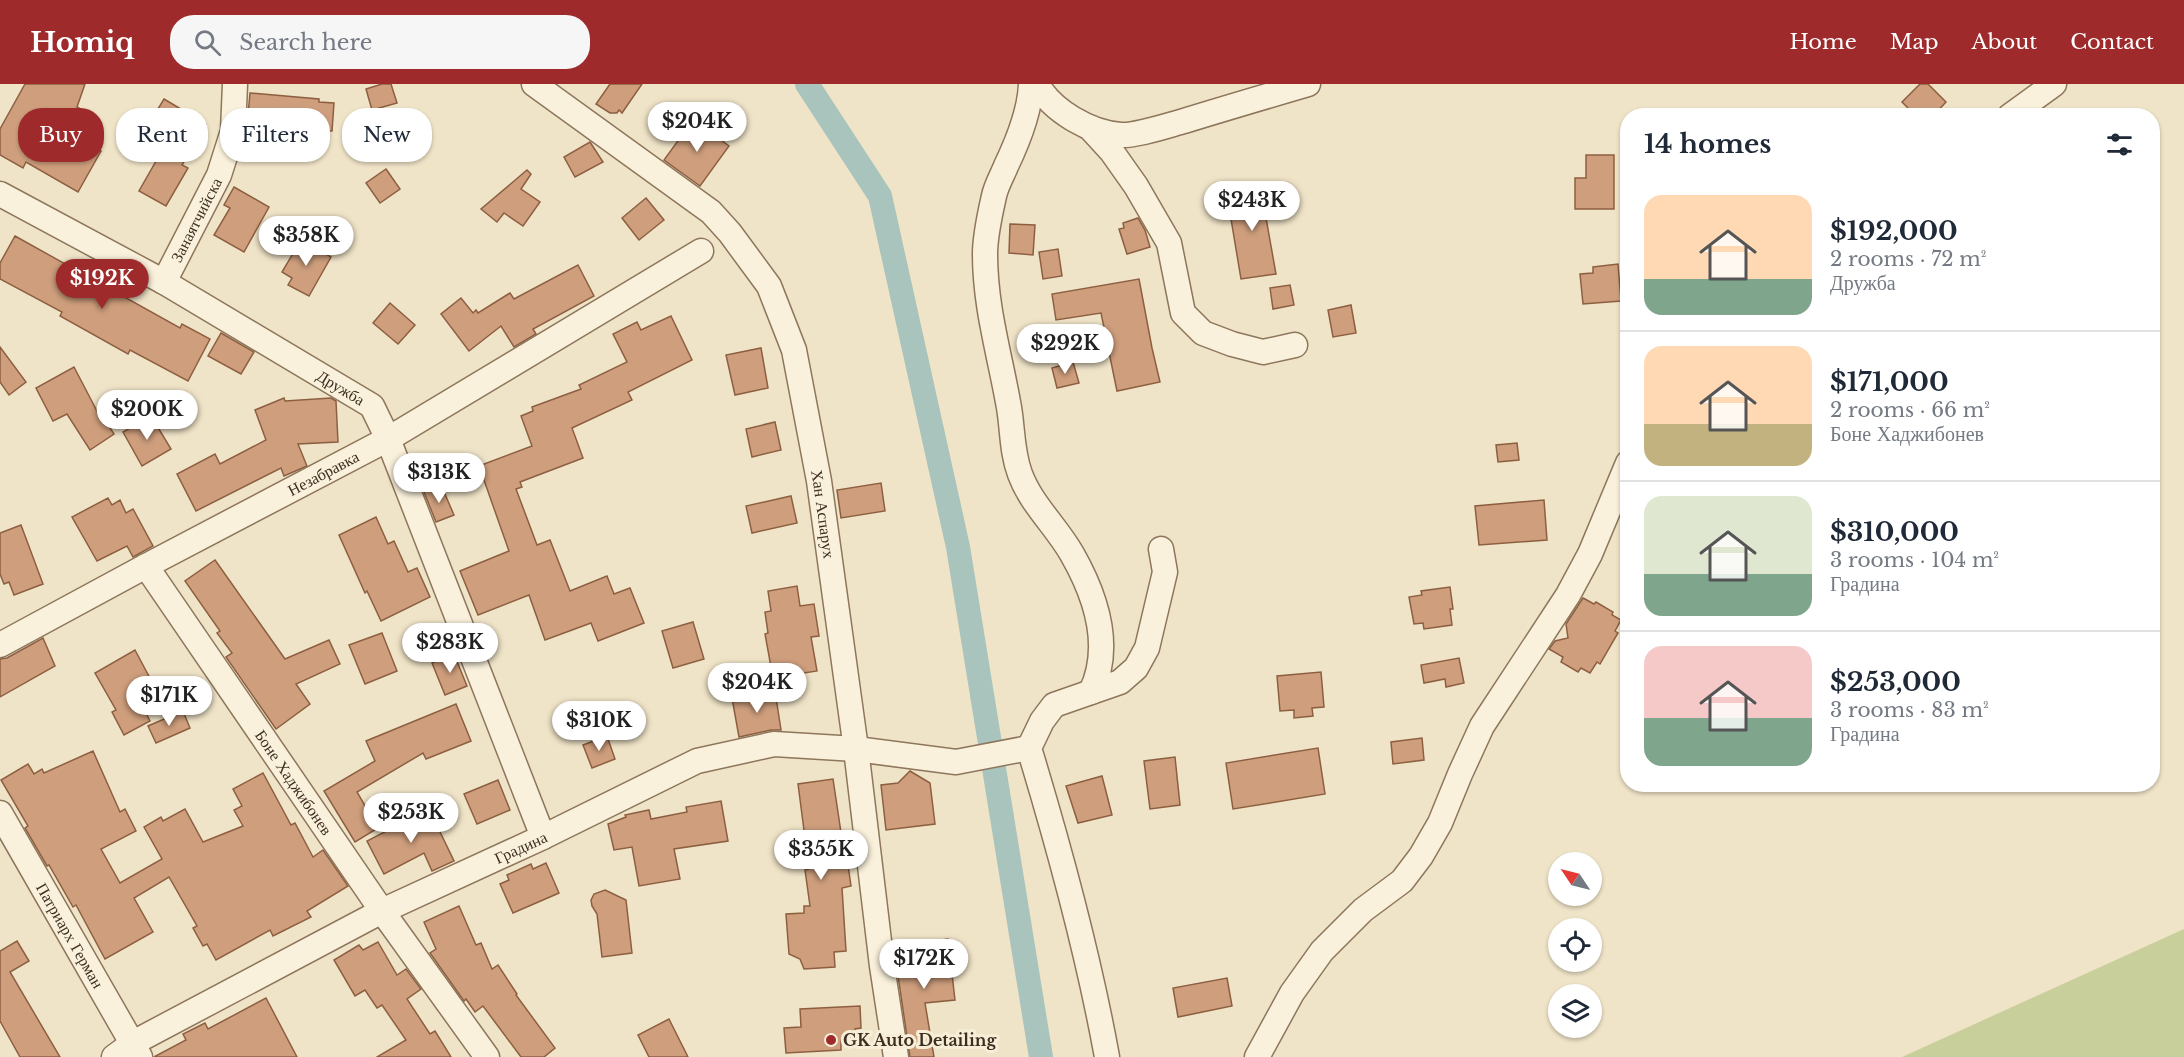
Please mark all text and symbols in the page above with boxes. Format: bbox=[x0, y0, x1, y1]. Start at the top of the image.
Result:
search box bbox=[170, 15, 590, 69]
text: Homiq bbox=[30, 25, 134, 60]
icon: search bbox=[191, 26, 224, 59]
text: Search here bbox=[239, 29, 372, 56]
text: Home bbox=[1790, 29, 1857, 55]
text: Map bbox=[1890, 29, 1938, 55]
text: About bbox=[1971, 29, 2037, 55]
text: Contact bbox=[2070, 29, 2154, 55]
pin: $204K bbox=[655, 102, 739, 153]
chip: Buy bbox=[18, 108, 104, 162]
chip: Rent bbox=[116, 108, 208, 162]
chip: Filters bbox=[220, 108, 330, 162]
chip: New bbox=[342, 108, 432, 162]
text: $204K bbox=[662, 109, 732, 133]
text: 14 homes bbox=[1644, 128, 1771, 160]
icon: filters bbox=[2103, 128, 2136, 161]
street label: Занаятчийска bbox=[166, 174, 226, 265]
pin: $243K bbox=[1210, 181, 1294, 232]
text: $243K bbox=[1218, 188, 1286, 212]
text: $192,000 bbox=[1830, 215, 1958, 247]
pin: $358K bbox=[264, 216, 348, 267]
icon: home bbox=[1692, 219, 1764, 291]
text: $358K bbox=[273, 223, 339, 247]
text: 2 rooms · 72 m² bbox=[1830, 247, 1987, 271]
pin: $192K bbox=[60, 259, 144, 310]
text: $192K bbox=[70, 266, 134, 290]
text: Дружба bbox=[1830, 271, 1896, 295]
pin: $292K bbox=[1023, 324, 1107, 375]
text: $292K bbox=[1031, 331, 1099, 355]
street label: Дружба bbox=[313, 365, 369, 409]
text: $171,000 bbox=[1830, 366, 1949, 398]
icon: home bbox=[1692, 370, 1764, 442]
pin: $200K bbox=[105, 390, 189, 441]
text: $200K bbox=[111, 397, 183, 421]
text: 2 rooms · 66 m² bbox=[1830, 398, 1990, 422]
text: Боне Хаджибонев bbox=[1830, 422, 1984, 446]
street label: Незабравка bbox=[284, 446, 362, 500]
pin: $313K bbox=[397, 453, 481, 504]
text: $313K bbox=[407, 460, 471, 484]
street label: Хан Аспарух bbox=[807, 468, 840, 560]
text: $310,000 bbox=[1830, 516, 1959, 548]
icon: home bbox=[1692, 520, 1764, 592]
text: 3 rooms · 104 m² bbox=[1830, 548, 1999, 572]
text: Градина bbox=[1830, 572, 1900, 596]
pin: $283K bbox=[408, 623, 492, 674]
text: $283K bbox=[416, 630, 484, 654]
pin: $204K bbox=[715, 663, 799, 714]
text: $253,000 bbox=[1830, 666, 1961, 698]
text: $204K bbox=[722, 670, 792, 694]
icon: home bbox=[1692, 670, 1764, 742]
pin: $171K bbox=[127, 676, 211, 727]
text: $171K bbox=[140, 683, 198, 707]
text: 3 rooms · 83 m² bbox=[1830, 698, 1989, 722]
pin: $310K bbox=[557, 701, 641, 752]
text: $310K bbox=[566, 708, 632, 732]
text: Градина bbox=[1830, 722, 1900, 746]
street label: Боне Хаджибонев bbox=[251, 726, 337, 839]
pin: $253K bbox=[369, 793, 453, 844]
text: $253K bbox=[378, 800, 444, 824]
street label: Градина bbox=[491, 827, 550, 868]
pin: $355K bbox=[779, 830, 863, 881]
text: $355K bbox=[788, 837, 854, 861]
north arrow bbox=[1548, 852, 1602, 906]
map controls bbox=[1548, 852, 1602, 1038]
street label: Патриарх Герман bbox=[32, 879, 108, 992]
button: locate bbox=[1548, 918, 1602, 972]
pin: $172K bbox=[882, 939, 966, 990]
text: $172K bbox=[893, 946, 955, 970]
button: layers bbox=[1548, 984, 1602, 1038]
place label: GK Auto Detailing bbox=[843, 1030, 997, 1050]
marker: GK Auto Detailing bbox=[824, 1033, 838, 1047]

